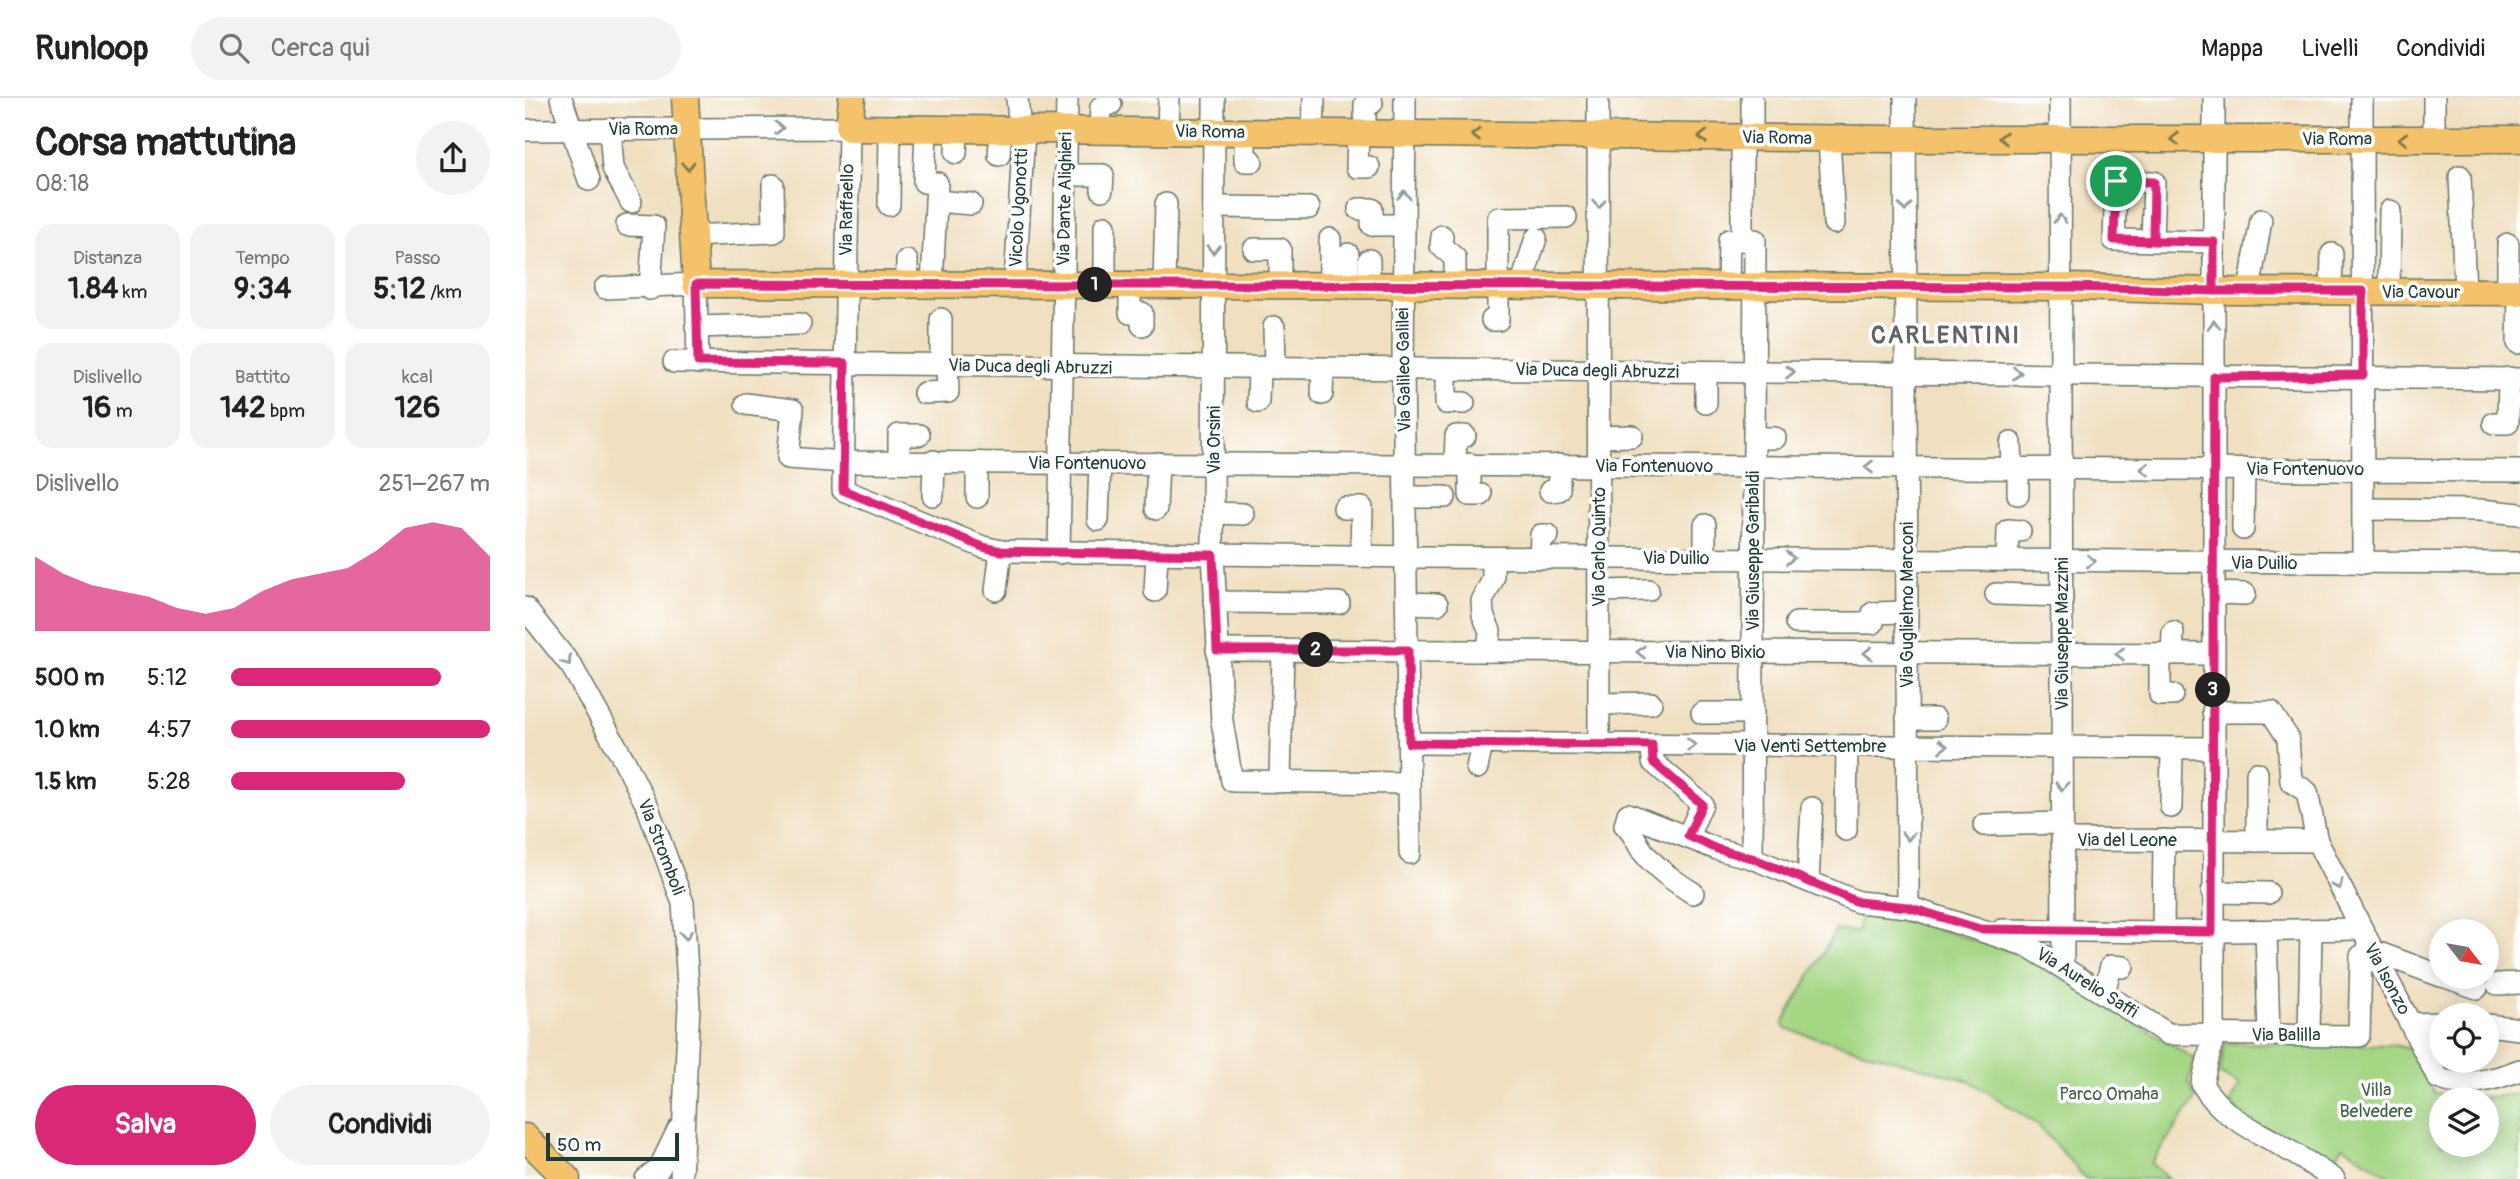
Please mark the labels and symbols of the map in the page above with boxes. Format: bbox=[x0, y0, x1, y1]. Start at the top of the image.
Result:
street label: Via Roma bbox=[608, 118, 678, 141]
street label: Via Roma bbox=[1175, 120, 1245, 144]
one-way arrow bbox=[774, 121, 785, 136]
street label: Via Roma bbox=[1742, 126, 1812, 150]
one-way arrow bbox=[1470, 127, 1481, 143]
street label: Via Roma bbox=[2302, 128, 2372, 151]
one-way arrow bbox=[1698, 130, 1709, 145]
one-way arrow bbox=[1997, 131, 2008, 146]
one-way arrow bbox=[2170, 131, 2180, 147]
one-way arrow bbox=[2397, 131, 2408, 147]
street label: Via Dante Alighieri bbox=[1052, 132, 1078, 266]
street label: Vicolo Ugonotti bbox=[1004, 148, 1034, 268]
pin bbox=[2086, 151, 2146, 211]
one-way arrow bbox=[681, 161, 696, 172]
street label: Via Raffaello bbox=[835, 163, 859, 256]
one-way arrow bbox=[1396, 189, 1412, 200]
one-way arrow bbox=[1591, 200, 1607, 210]
one-way arrow bbox=[1897, 202, 1913, 213]
one-way arrow bbox=[2052, 213, 2068, 223]
one-way arrow bbox=[1205, 244, 1221, 255]
pin: 1 bbox=[1077, 268, 1113, 302]
street label: Via Cavour bbox=[2382, 281, 2461, 304]
street label: Via Galileo Galilei bbox=[1391, 307, 1417, 433]
one-way arrow bbox=[2206, 319, 2222, 330]
district label: CARLENTINI bbox=[1871, 321, 2021, 350]
street label: Via Duca degli Abruzzi bbox=[948, 354, 1112, 380]
street label: Via Duca degli Abruzzi bbox=[1515, 358, 1679, 384]
one-way arrow bbox=[1785, 364, 1796, 380]
one-way arrow bbox=[2012, 366, 2023, 381]
street label: Via Orsini bbox=[1203, 406, 1226, 474]
street label: Via Fontenuovo bbox=[1028, 452, 1146, 475]
street label: Via Fontenuovo bbox=[1595, 455, 1713, 478]
street label: Via Fontenuovo bbox=[2246, 458, 2364, 481]
one-way arrow bbox=[1863, 459, 1873, 475]
one-way arrow bbox=[2139, 461, 2150, 477]
street label: Via Giuseppe Garibaldi bbox=[1742, 471, 1765, 631]
street label: Via Carlo Quinto bbox=[1588, 487, 1611, 607]
street label: Via Guglielmo Marconi bbox=[1896, 522, 1919, 688]
street label: Via Duilio bbox=[1643, 547, 1710, 570]
one-way arrow bbox=[1785, 550, 1796, 566]
street label: Via Duilio bbox=[2231, 552, 2298, 575]
one-way arrow bbox=[2086, 554, 2097, 569]
street label: Via Giuseppe Mazzini bbox=[2051, 557, 2074, 711]
pin: 2 bbox=[1299, 632, 1333, 668]
street label: Via Nino Bixio bbox=[1665, 641, 1766, 664]
one-way arrow bbox=[1635, 644, 1645, 660]
one-way arrow bbox=[1862, 645, 1873, 661]
one-way arrow bbox=[2114, 646, 2125, 662]
one-way arrow bbox=[559, 654, 571, 666]
pin: 3 bbox=[2195, 672, 2231, 708]
street label: Via Venti Settembre bbox=[1734, 735, 1886, 758]
one-way arrow bbox=[1687, 737, 1697, 753]
one-way arrow bbox=[1939, 738, 1949, 754]
one-way arrow bbox=[2054, 781, 2070, 792]
street label: Via Stromboli bbox=[632, 796, 690, 898]
street label: Via del Leone bbox=[2077, 829, 2177, 852]
one-way arrow bbox=[1900, 831, 1916, 842]
one-way arrow bbox=[2330, 878, 2344, 890]
north arrow bbox=[2429, 919, 2499, 989]
one-way arrow bbox=[678, 930, 693, 941]
street label: Via Isonzo bbox=[2359, 939, 2416, 1019]
street label: Via Aurelio Saffi bbox=[2032, 942, 2142, 1024]
street label: Via Balilla bbox=[2251, 1024, 2321, 1047]
park label: Villa Belvedere bbox=[2339, 1079, 2413, 1123]
park label: Parco Omaha bbox=[2059, 1083, 2159, 1106]
scale bar bbox=[546, 1130, 679, 1162]

